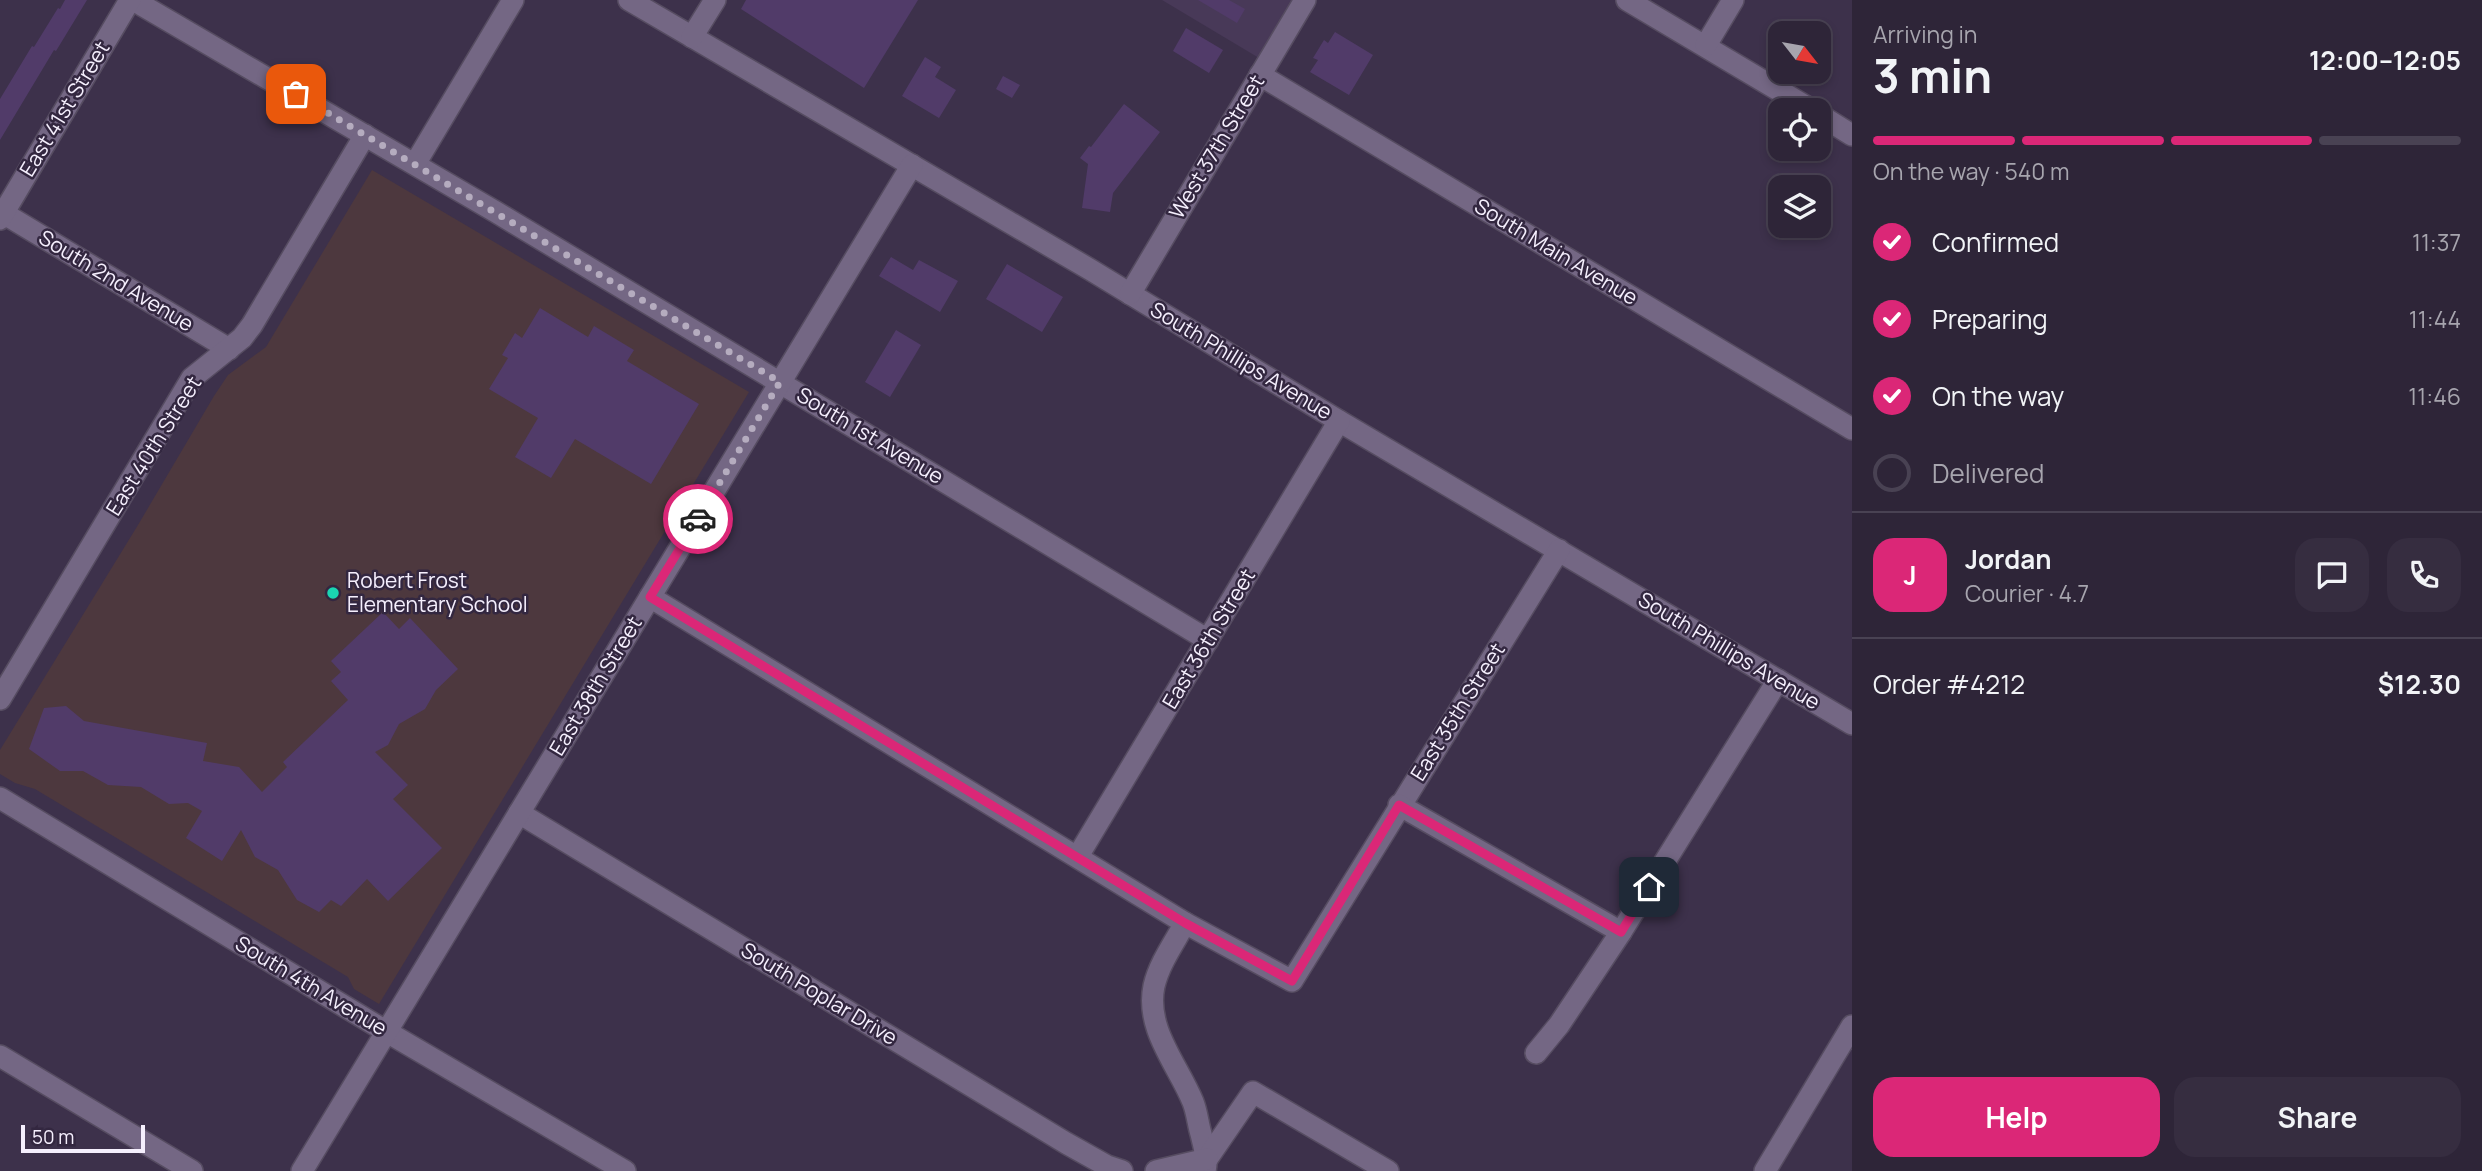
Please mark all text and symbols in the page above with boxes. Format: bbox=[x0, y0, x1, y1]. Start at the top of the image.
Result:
text: Arriving in bbox=[1873, 18, 1978, 50]
north arrow bbox=[1768, 21, 1830, 84]
map controls bbox=[1768, 21, 1831, 238]
street label: East 41st Street bbox=[13, 36, 116, 181]
text: 12:00–12:05 bbox=[2309, 42, 2461, 78]
text: 3 min bbox=[1873, 44, 1992, 107]
pin bbox=[266, 64, 326, 124]
street label: West 37th Street bbox=[1162, 69, 1270, 224]
icon: bag bbox=[277, 75, 315, 113]
button: locate bbox=[1768, 98, 1831, 161]
text: On the way · 540 m bbox=[1873, 155, 2069, 187]
button: layers bbox=[1768, 175, 1831, 238]
street label: South Main Avenue bbox=[1470, 191, 1643, 311]
street label: South 2nd Avenue bbox=[34, 223, 199, 337]
icon: check bbox=[1873, 223, 1911, 261]
text: Confirmed bbox=[1932, 224, 2059, 260]
text: 11:37 bbox=[2412, 226, 2461, 258]
street label: South Phillips Avenue bbox=[1146, 295, 1338, 425]
icon: check bbox=[1873, 300, 1911, 338]
text: Preparing bbox=[1932, 301, 2048, 337]
text: 11:44 bbox=[2409, 303, 2461, 335]
street label: East 40th Street bbox=[99, 371, 207, 520]
icon: check bbox=[1873, 377, 1911, 415]
text: On the way bbox=[1932, 378, 2064, 414]
street label: South 1st Avenue bbox=[792, 380, 949, 490]
text: 11:46 bbox=[2408, 380, 2461, 412]
text: Delivered bbox=[1932, 455, 2044, 491]
courier bbox=[663, 484, 733, 554]
icon: car bbox=[679, 500, 717, 538]
button: chat bbox=[2295, 538, 2369, 612]
button: phone bbox=[2387, 538, 2461, 612]
text: Jordan bbox=[1965, 541, 2051, 577]
text: J bbox=[1903, 557, 1917, 593]
street label: East 36th Street bbox=[1155, 563, 1261, 714]
place label: Robert Frost Elementary School bbox=[347, 566, 528, 618]
text: Courier · 4.7 bbox=[1965, 577, 2089, 609]
marker: Robert Frost Elementary School bbox=[325, 585, 341, 601]
street label: South Phillips Avenue bbox=[1634, 585, 1826, 715]
street label: East 38th Street bbox=[542, 611, 648, 760]
street label: East 35th Street bbox=[1403, 637, 1511, 786]
text: Order #4212 bbox=[1873, 666, 2025, 702]
text: $12.30 bbox=[2378, 666, 2461, 702]
pin bbox=[1619, 857, 1679, 917]
icon: home bbox=[1630, 868, 1668, 906]
street label: South 4th Avenue bbox=[230, 929, 393, 1042]
street label: South Poplar Drive bbox=[736, 935, 903, 1051]
button: Help bbox=[1873, 1077, 2160, 1157]
button: Share bbox=[2174, 1077, 2461, 1157]
scale bar bbox=[21, 1122, 145, 1154]
text: 50 m bbox=[32, 1124, 74, 1150]

